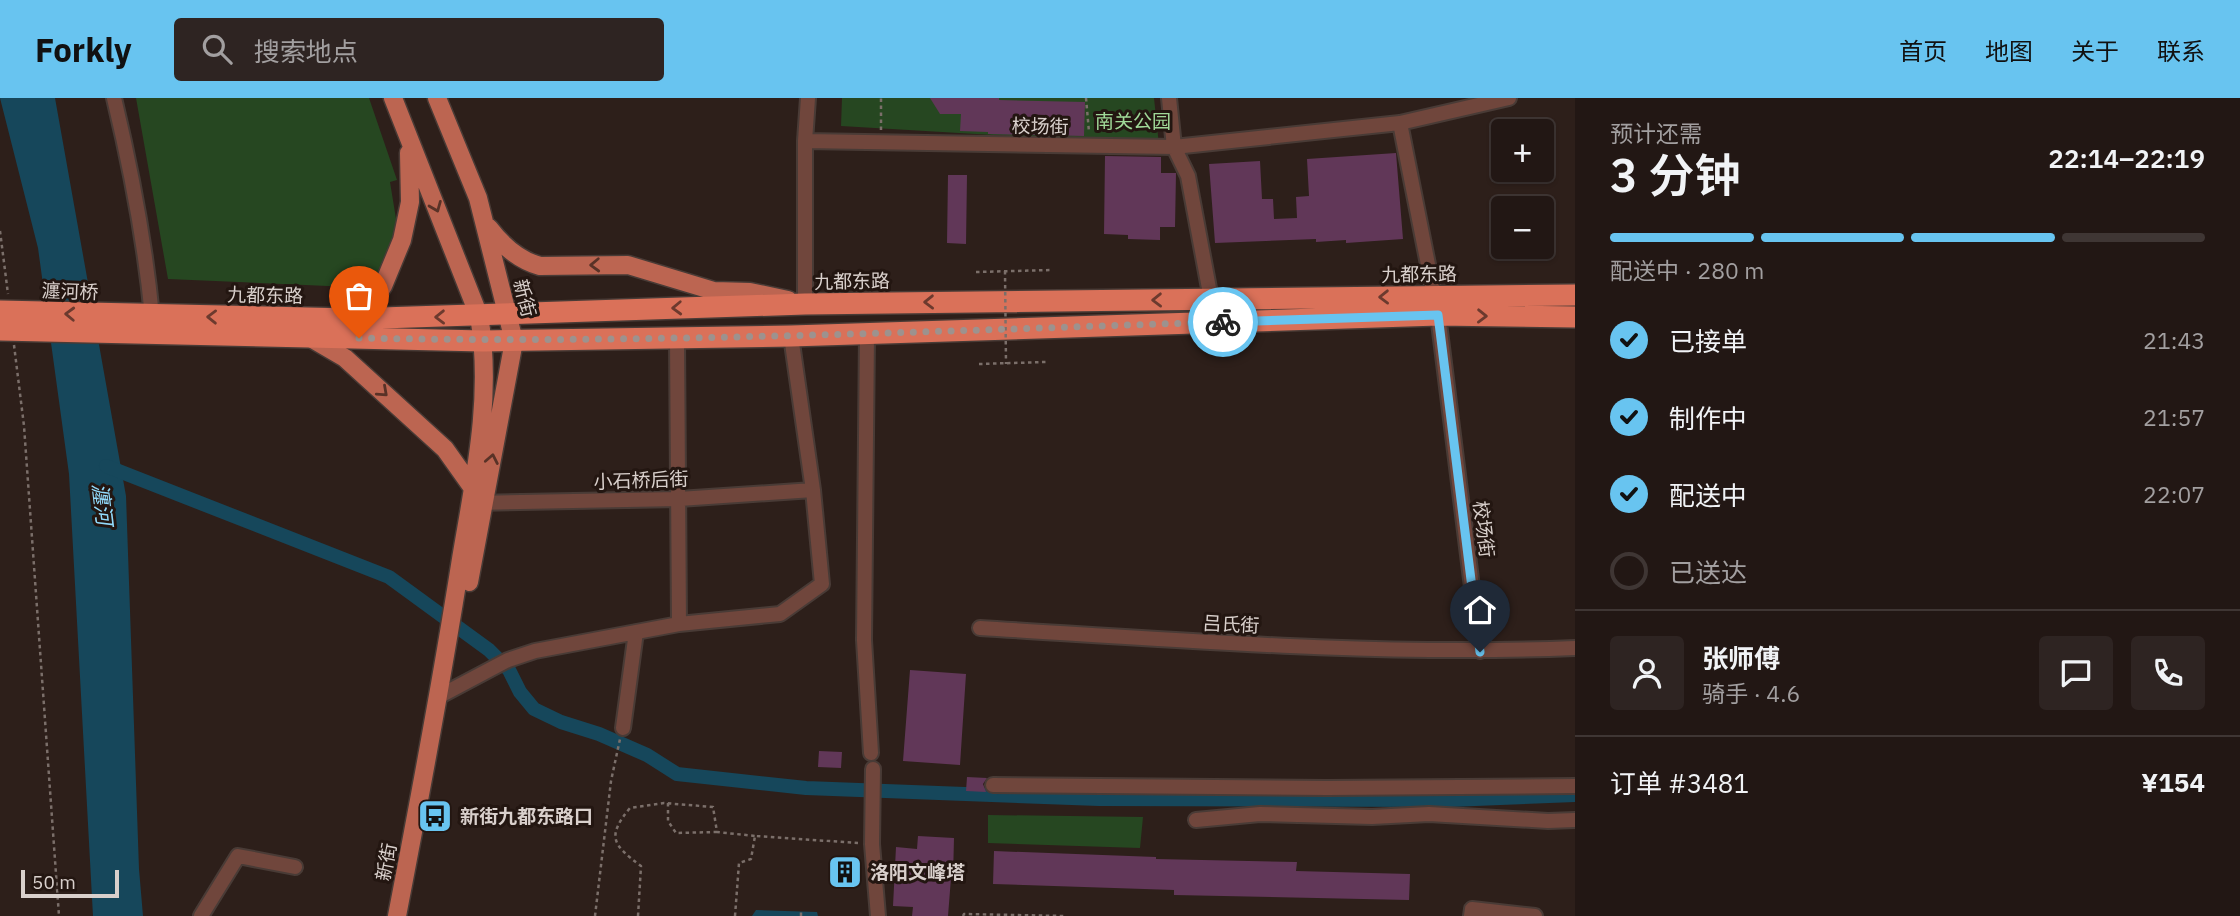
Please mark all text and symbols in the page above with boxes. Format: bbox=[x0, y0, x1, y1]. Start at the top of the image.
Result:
search box bbox=[174, 18, 664, 81]
text: Forkly bbox=[35, 28, 132, 71]
icon: search bbox=[198, 30, 236, 68]
text: 搜索地点 bbox=[254, 34, 358, 68]
text: 首页 bbox=[1899, 35, 1947, 67]
text: 地图 bbox=[1985, 35, 2033, 67]
text: 关于 bbox=[2071, 35, 2119, 67]
text: 联系 bbox=[2157, 35, 2205, 67]
park label: 南关公园 bbox=[1095, 109, 1171, 133]
street label: 校场街 bbox=[1011, 114, 1069, 138]
text: 预计还需 bbox=[1610, 118, 1702, 148]
map controls bbox=[1491, 119, 1554, 259]
button: + bbox=[1491, 119, 1554, 182]
text: 22:14–22:19 bbox=[2048, 141, 2205, 175]
text: 3 分钟 bbox=[1610, 145, 1740, 205]
button: − bbox=[1491, 196, 1554, 259]
one-way arrow bbox=[427, 201, 441, 213]
text: 配送中 · 280 m bbox=[1610, 255, 1764, 285]
one-way arrow bbox=[590, 257, 601, 272]
street label: 九都东路 bbox=[1381, 261, 1457, 287]
pin bbox=[329, 266, 389, 338]
street label: 九都东路 bbox=[814, 268, 890, 294]
icon: bag bbox=[340, 277, 378, 315]
street label: 新街 bbox=[509, 277, 541, 319]
street label: 瀍河桥 bbox=[41, 278, 99, 304]
street label: 九都东路 bbox=[227, 282, 303, 308]
courier bbox=[1188, 287, 1258, 357]
one-way arrow bbox=[1379, 289, 1389, 305]
one-way arrow bbox=[1151, 292, 1162, 308]
one-way arrow bbox=[924, 295, 935, 310]
one-way arrow bbox=[672, 300, 683, 315]
icon: bike bbox=[1204, 303, 1242, 341]
one-way arrow bbox=[64, 306, 75, 321]
one-way arrow bbox=[1477, 308, 1488, 324]
one-way arrow bbox=[206, 309, 217, 325]
one-way arrow bbox=[434, 309, 444, 325]
icon: check bbox=[1610, 321, 1648, 359]
text: 已接单 bbox=[1669, 324, 1747, 358]
text: 21:43 bbox=[2143, 325, 2205, 355]
one-way arrow bbox=[375, 384, 388, 397]
icon: check bbox=[1610, 398, 1648, 436]
text: 制作中 bbox=[1669, 401, 1747, 435]
text: 21:57 bbox=[2143, 402, 2205, 432]
one-way arrow bbox=[484, 453, 499, 465]
street label: 小石桥后街 bbox=[593, 466, 689, 494]
icon: check bbox=[1610, 475, 1648, 513]
text: 配送中 bbox=[1669, 478, 1747, 512]
text: 22:07 bbox=[2143, 479, 2205, 509]
water label: 瀍河 bbox=[87, 481, 120, 531]
street label: 校场街 bbox=[1469, 499, 1499, 559]
text: 已送达 bbox=[1669, 555, 1747, 589]
pin bbox=[1450, 580, 1510, 652]
icon: home bbox=[1461, 591, 1499, 629]
street label: 吕氏街 bbox=[1202, 611, 1260, 637]
button: person bbox=[1610, 636, 1684, 710]
button: chat bbox=[2039, 636, 2113, 710]
button: phone bbox=[2131, 636, 2205, 710]
text: 张师傅 bbox=[1702, 641, 1780, 675]
text: 骑手 · 4.6 bbox=[1702, 678, 1800, 708]
text: ¥154 bbox=[2141, 765, 2205, 799]
text: 订单 #3481 bbox=[1610, 766, 1749, 800]
bus stop icon: 新街九都东路口 bbox=[416, 797, 454, 835]
place label: 新街九都东路口 bbox=[460, 804, 593, 828]
street label: 新街 bbox=[371, 841, 401, 883]
building icon: 洛阳文峰塔 bbox=[826, 853, 864, 891]
place label: 洛阳文峰塔 bbox=[870, 860, 965, 884]
scale bar bbox=[21, 867, 119, 899]
text: 50 m bbox=[32, 870, 76, 894]

